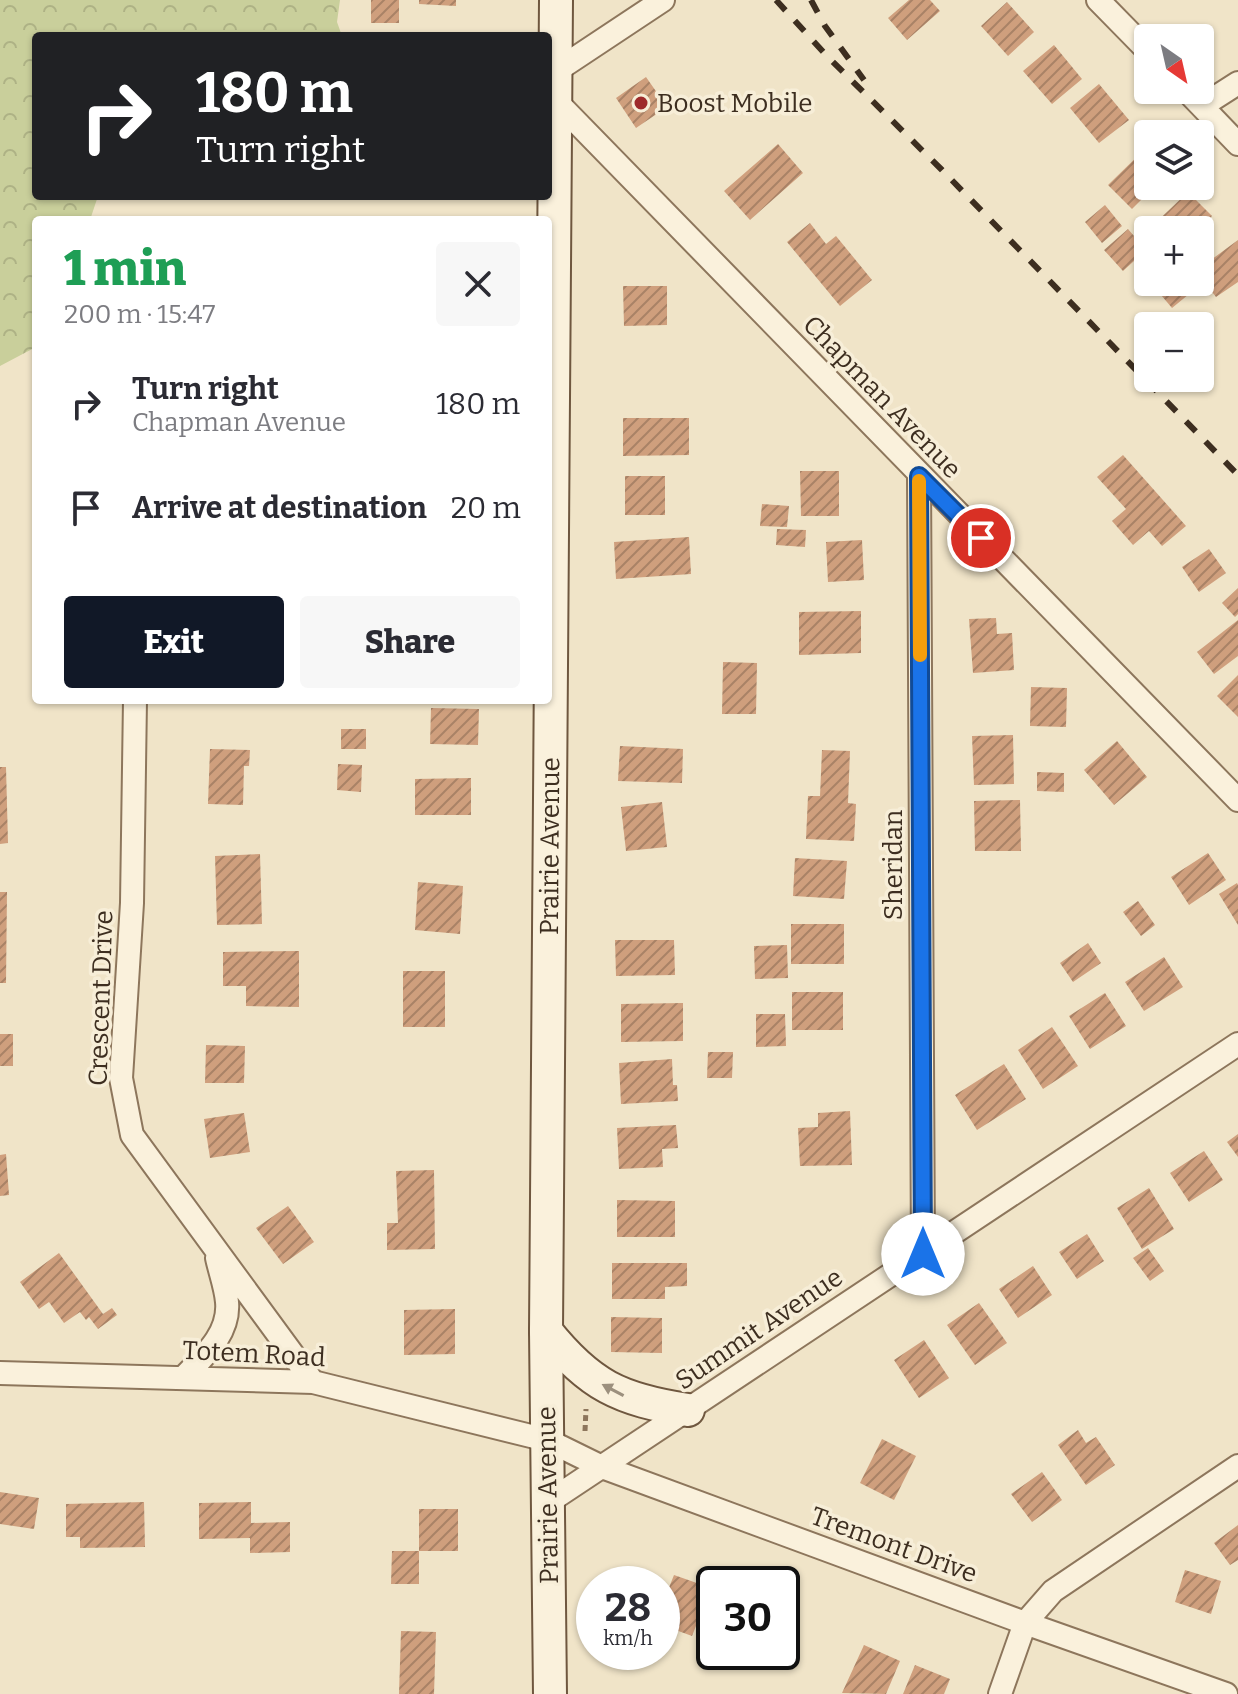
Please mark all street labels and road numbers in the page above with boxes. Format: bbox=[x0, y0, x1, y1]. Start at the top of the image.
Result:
street label: Chapman Avenue bbox=[797, 309, 967, 485]
street label: Prairie Avenue bbox=[533, 757, 566, 935]
street label: Sheridan bbox=[878, 809, 909, 920]
street label: Crescent Drive bbox=[82, 910, 120, 1086]
street label: Summit Avenue bbox=[670, 1262, 848, 1396]
street label: Totem Road bbox=[182, 1335, 326, 1373]
street label: Prairie Avenue bbox=[531, 1406, 565, 1584]
street label: Tremont Drive bbox=[807, 1501, 981, 1589]

